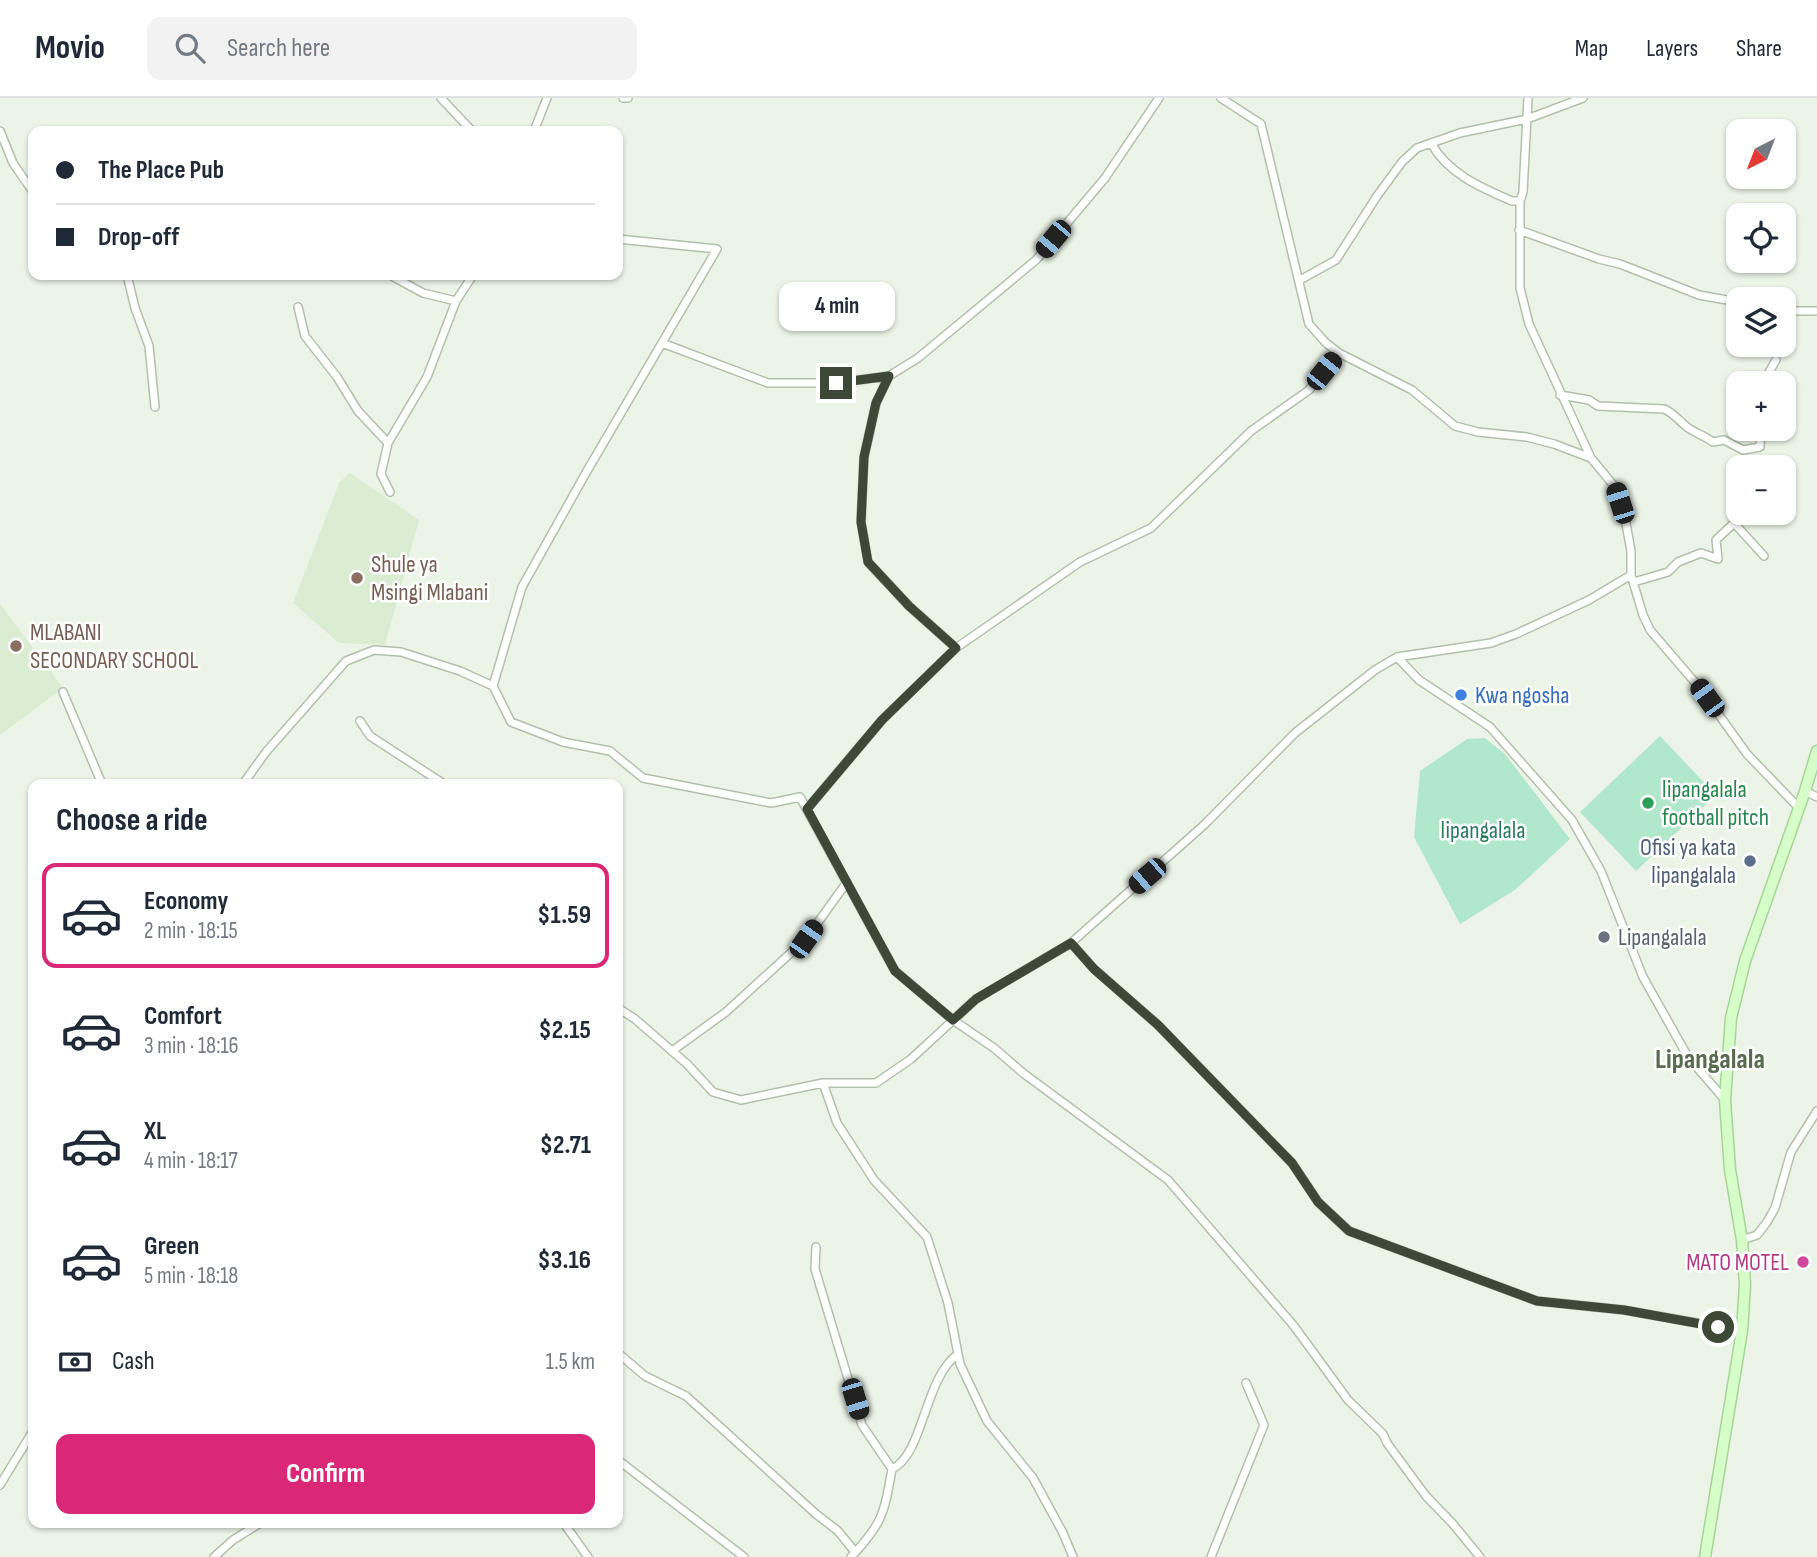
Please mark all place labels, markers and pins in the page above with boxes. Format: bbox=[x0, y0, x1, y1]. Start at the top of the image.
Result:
place label: Shule ya Msingi Mlabani bbox=[371, 550, 488, 607]
marker: Shule ya Msingi Mlabani bbox=[349, 570, 365, 586]
place label: MLABANI SECONDARY SCHOOL bbox=[30, 618, 198, 675]
marker: MLABANI SECONDARY SCHOOL bbox=[8, 638, 24, 654]
place label: Kwa ngosha bbox=[1475, 681, 1570, 710]
marker: Kwa ngosha bbox=[1453, 687, 1469, 703]
place label: lipangalala football pitch bbox=[1662, 775, 1769, 832]
marker: lipangalala football pitch bbox=[1640, 795, 1656, 811]
place label: Ofisi ya kata lipangalala bbox=[1640, 833, 1736, 890]
marker: Ofisi ya kata lipangalala bbox=[1742, 853, 1758, 869]
place label: Lipangalala bbox=[1618, 923, 1707, 952]
marker: Lipangalala bbox=[1596, 929, 1612, 945]
place label: MATO MOTEL bbox=[1686, 1248, 1789, 1277]
marker: MATO MOTEL bbox=[1795, 1254, 1811, 1270]

